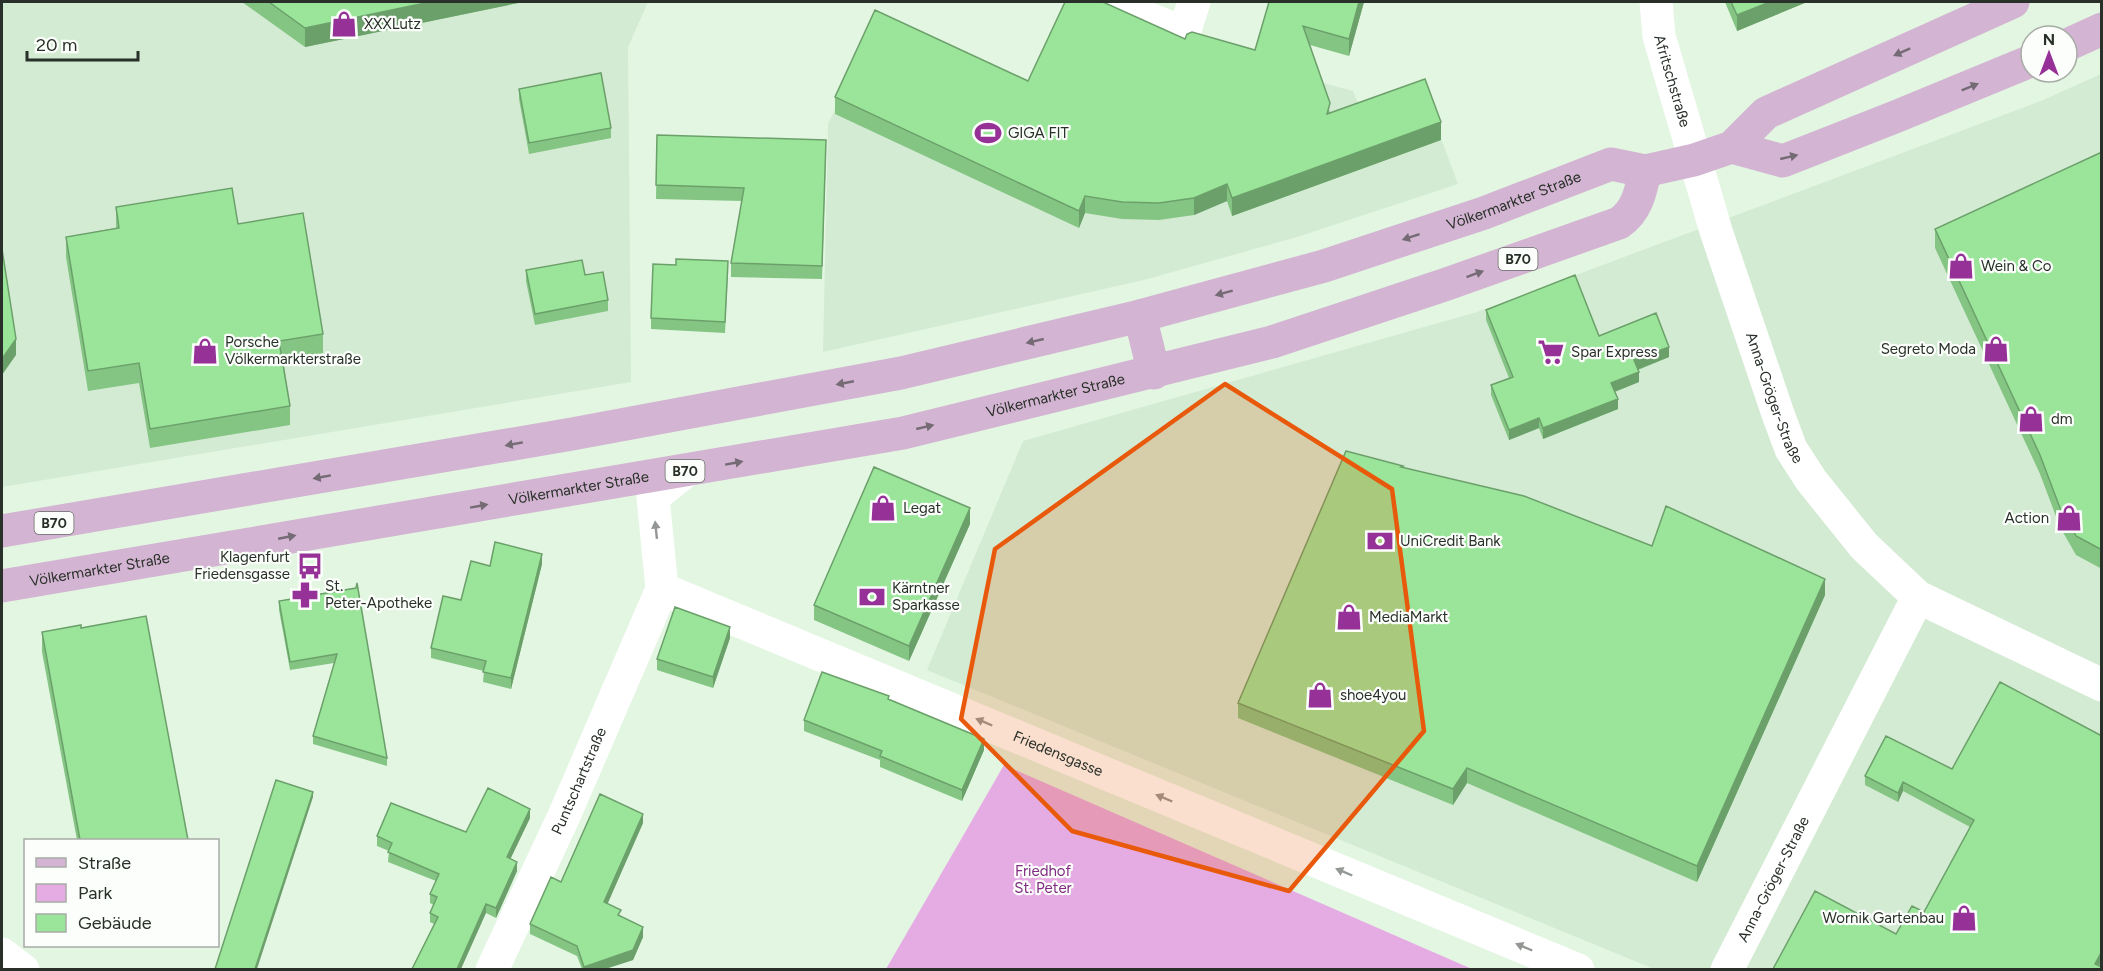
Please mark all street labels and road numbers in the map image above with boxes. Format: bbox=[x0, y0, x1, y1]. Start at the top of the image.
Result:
street label: Afritschstraße bbox=[1650, 33, 1694, 129]
street label: Völkermarkter Straße bbox=[1444, 167, 1584, 234]
road number: B70 bbox=[1498, 248, 1538, 270]
street label: Anna-Gröger-Straße bbox=[1742, 330, 1807, 467]
street label: Völkermarkter Straße bbox=[984, 370, 1127, 421]
road number: B70 bbox=[666, 460, 704, 482]
street label: Völkermarkter Straße bbox=[507, 467, 650, 509]
road number: B70 bbox=[34, 512, 74, 534]
street label: Völkermarkter Straße bbox=[28, 549, 171, 590]
street label: Puntschartstraße bbox=[548, 725, 610, 837]
street label: Friedensgasse bbox=[1010, 727, 1106, 780]
street label: Anna-Gröger-Straße bbox=[1734, 813, 1813, 945]

